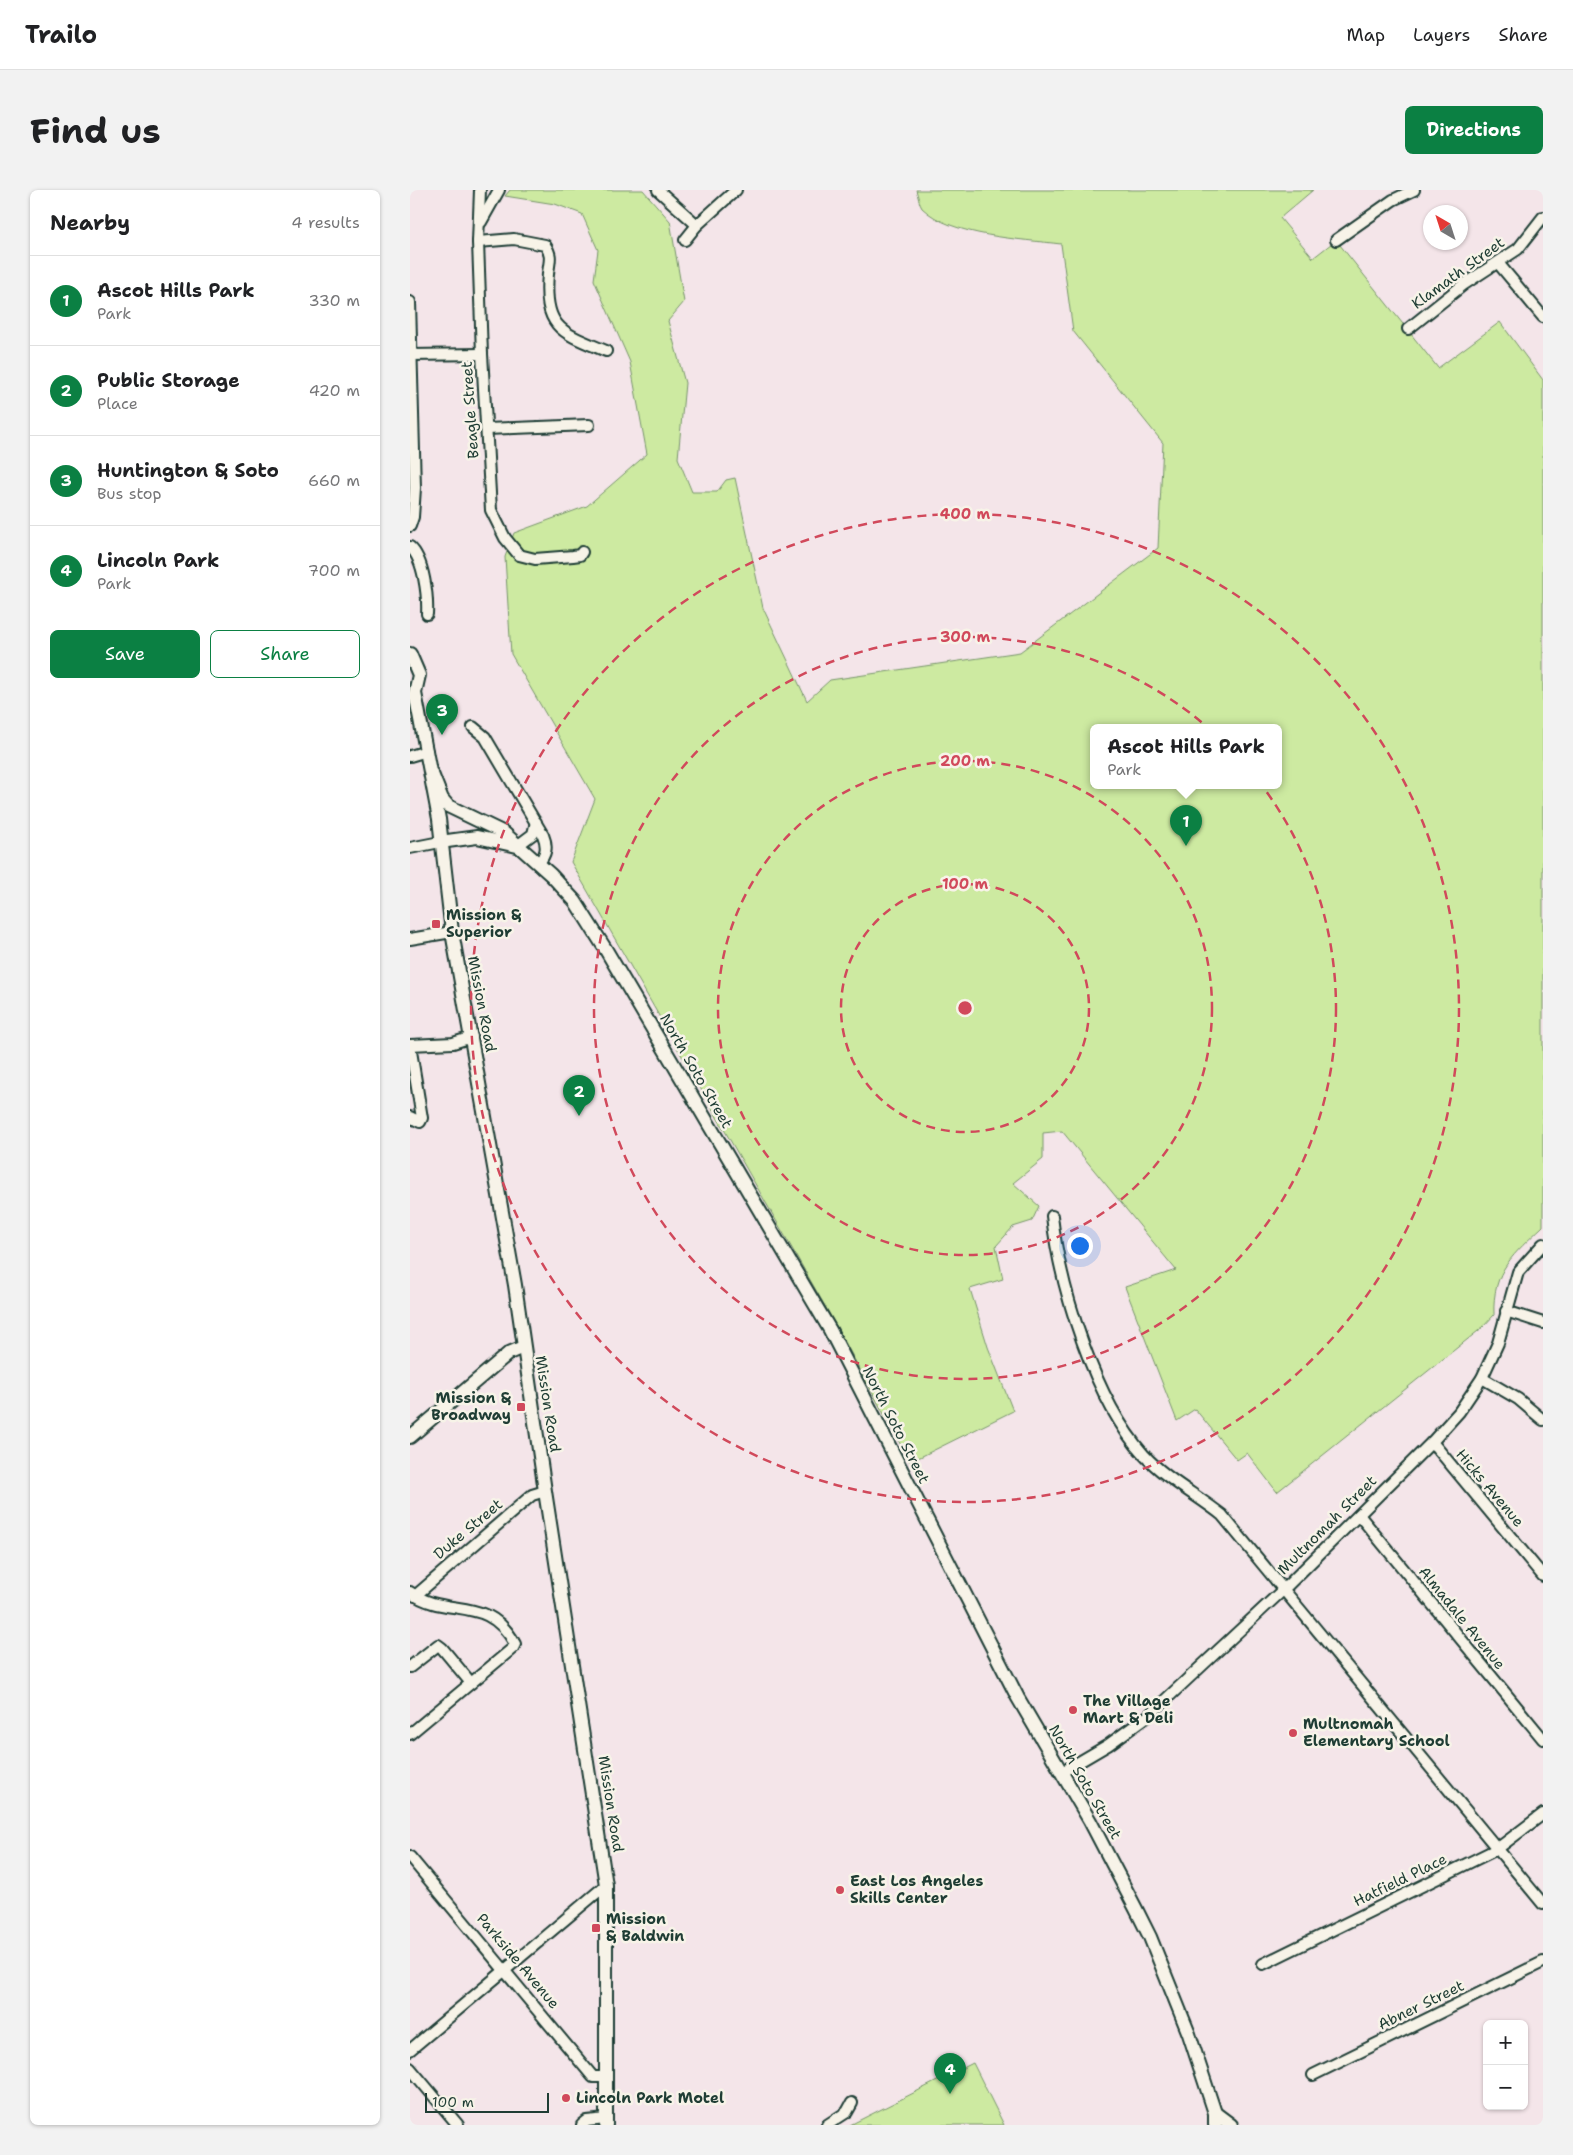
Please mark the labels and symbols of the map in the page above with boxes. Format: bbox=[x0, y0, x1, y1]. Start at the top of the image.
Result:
north arrow bbox=[1423, 205, 1468, 250]
street label: Klamath Street bbox=[1408, 233, 1508, 313]
street label: Beagle Street bbox=[457, 361, 483, 459]
text: 400 m bbox=[940, 504, 990, 524]
text: 300 m bbox=[940, 627, 990, 647]
pin: 3 bbox=[426, 694, 458, 735]
text: 200 m bbox=[940, 751, 990, 771]
pin: 1 bbox=[1170, 805, 1202, 846]
text: 100 m bbox=[942, 874, 988, 894]
place label: Mission & Superior bbox=[446, 905, 522, 942]
marker: Mission & Superior bbox=[430, 918, 442, 930]
street label: Mission Road bbox=[463, 954, 501, 1054]
centre of rings bbox=[956, 999, 974, 1017]
street label: North Soto Street bbox=[655, 1010, 737, 1132]
pin: 2 bbox=[563, 1075, 595, 1116]
your location bbox=[1067, 1233, 1093, 1259]
street label: Mission Road bbox=[530, 1354, 566, 1454]
street label: North Soto Street bbox=[858, 1363, 934, 1487]
place label: Mission & Broadway bbox=[431, 1388, 512, 1425]
marker: Mission & Broadway bbox=[515, 1401, 527, 1413]
street label: Hicks Avenue bbox=[1452, 1445, 1528, 1531]
street label: Multnomah Street bbox=[1273, 1471, 1381, 1579]
street label: Duke Street bbox=[429, 1494, 507, 1564]
street label: Almadale Avenue bbox=[1414, 1562, 1510, 1674]
place label: The Village Mart & Deli bbox=[1083, 1691, 1173, 1728]
marker: The Village Mart & Deli bbox=[1067, 1704, 1079, 1716]
place label: Multnomah Elementary School bbox=[1303, 1714, 1450, 1751]
street label: North Soto Street bbox=[1044, 1721, 1126, 1843]
marker: Multnomah Elementary School bbox=[1287, 1727, 1299, 1739]
street label: Mission Road bbox=[593, 1754, 629, 1854]
street label: Hatfield Place bbox=[1350, 1849, 1450, 1911]
place label: East Los Angeles Skills Center bbox=[850, 1871, 983, 1908]
marker: East Los Angeles Skills Center bbox=[834, 1884, 846, 1896]
street label: Parkside Avenue bbox=[472, 1909, 564, 2013]
place label: Mission & Baldwin bbox=[606, 1909, 684, 1946]
marker: Mission & Baldwin bbox=[590, 1922, 602, 1934]
street label: Abner Street bbox=[1375, 1976, 1467, 2034]
pin: 4 bbox=[934, 2053, 966, 2094]
place label: Lincoln Park Motel bbox=[576, 2088, 724, 2108]
scale bar bbox=[425, 2090, 549, 2113]
marker: Lincoln Park Motel bbox=[560, 2092, 572, 2104]

